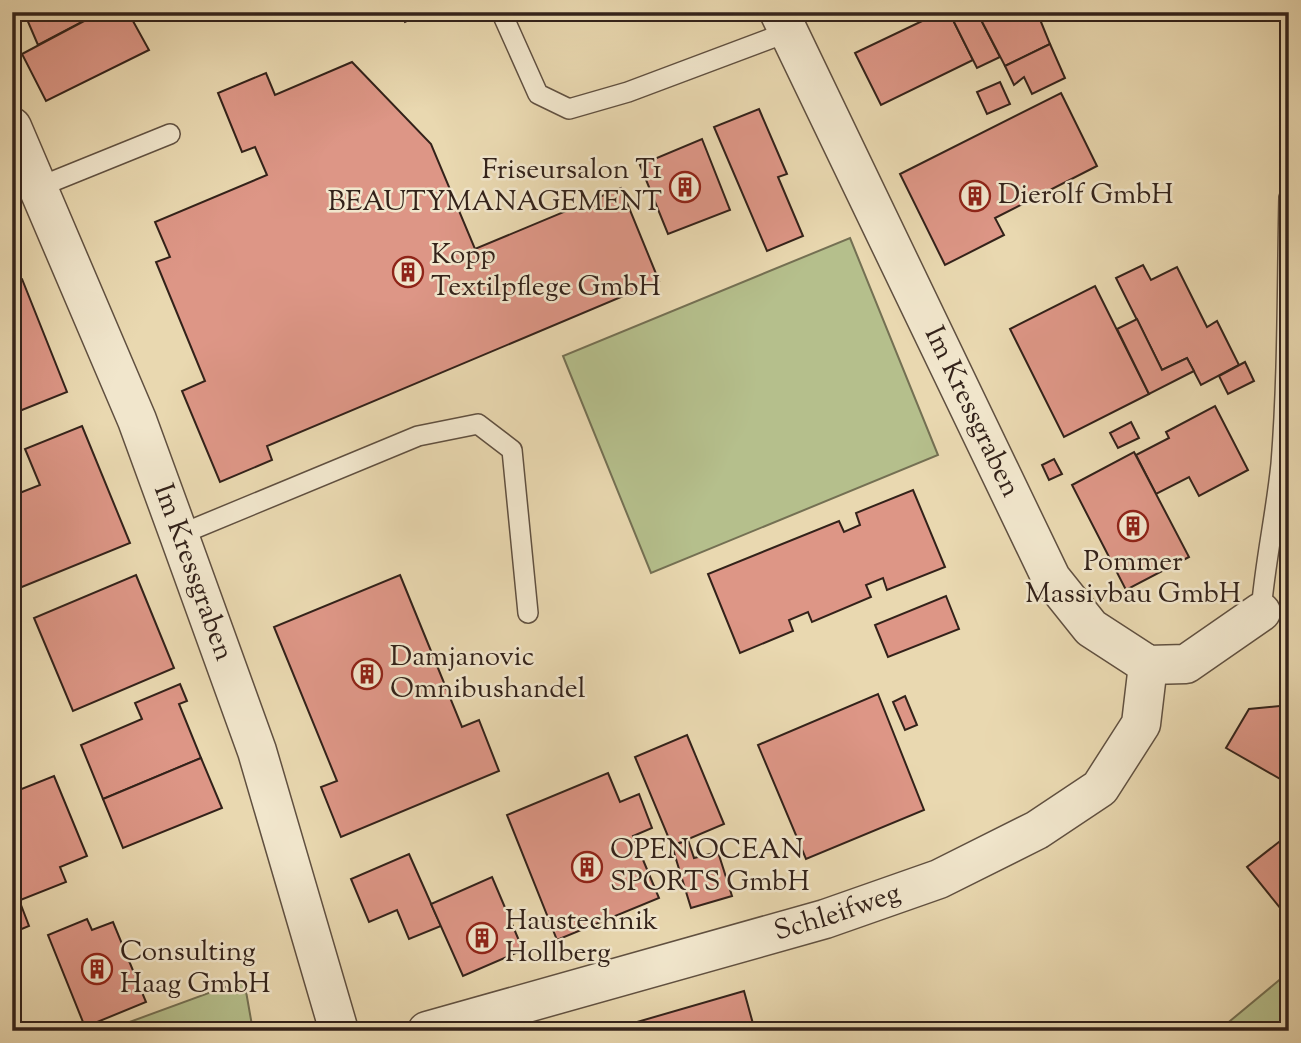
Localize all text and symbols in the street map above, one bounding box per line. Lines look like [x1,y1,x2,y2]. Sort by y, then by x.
place label: Friseursalon T1 BEAUTYMANAGEMENT [328,151,662,223]
building icon: Friseursalon T1 BEAUTYMANAGEMENT [668,170,702,204]
place label: Dierolf GmbH [998,176,1173,216]
building icon: Dierolf GmbH [958,179,992,213]
place label: Kopp Textilpflege GmbH [431,236,661,308]
building icon: Kopp Textilpflege GmbH [391,255,425,289]
street label: Im Kressgraben [913,320,1030,504]
street label: Im Kressgraben [142,479,243,667]
building icon: Pommer Massivbau GmbH [1116,509,1150,543]
place label: Pommer Massivbau GmbH [1025,543,1241,615]
place label: Damjanovic Omnibushandel [390,638,586,710]
building icon: Damjanovic Omnibushandel [350,657,384,691]
place label: OPEN OCEAN SPORTS GmbH [610,831,810,903]
building icon: OPEN OCEAN SPORTS GmbH [570,850,604,884]
street label: Schleifweg [770,874,906,952]
place label: Haustechnik Hollberg [505,902,658,974]
building icon: Haustechnik Hollberg [465,921,499,955]
place label: Consulting Haag GmbH [120,933,270,1005]
building icon: Consulting Haag GmbH [80,952,114,986]

